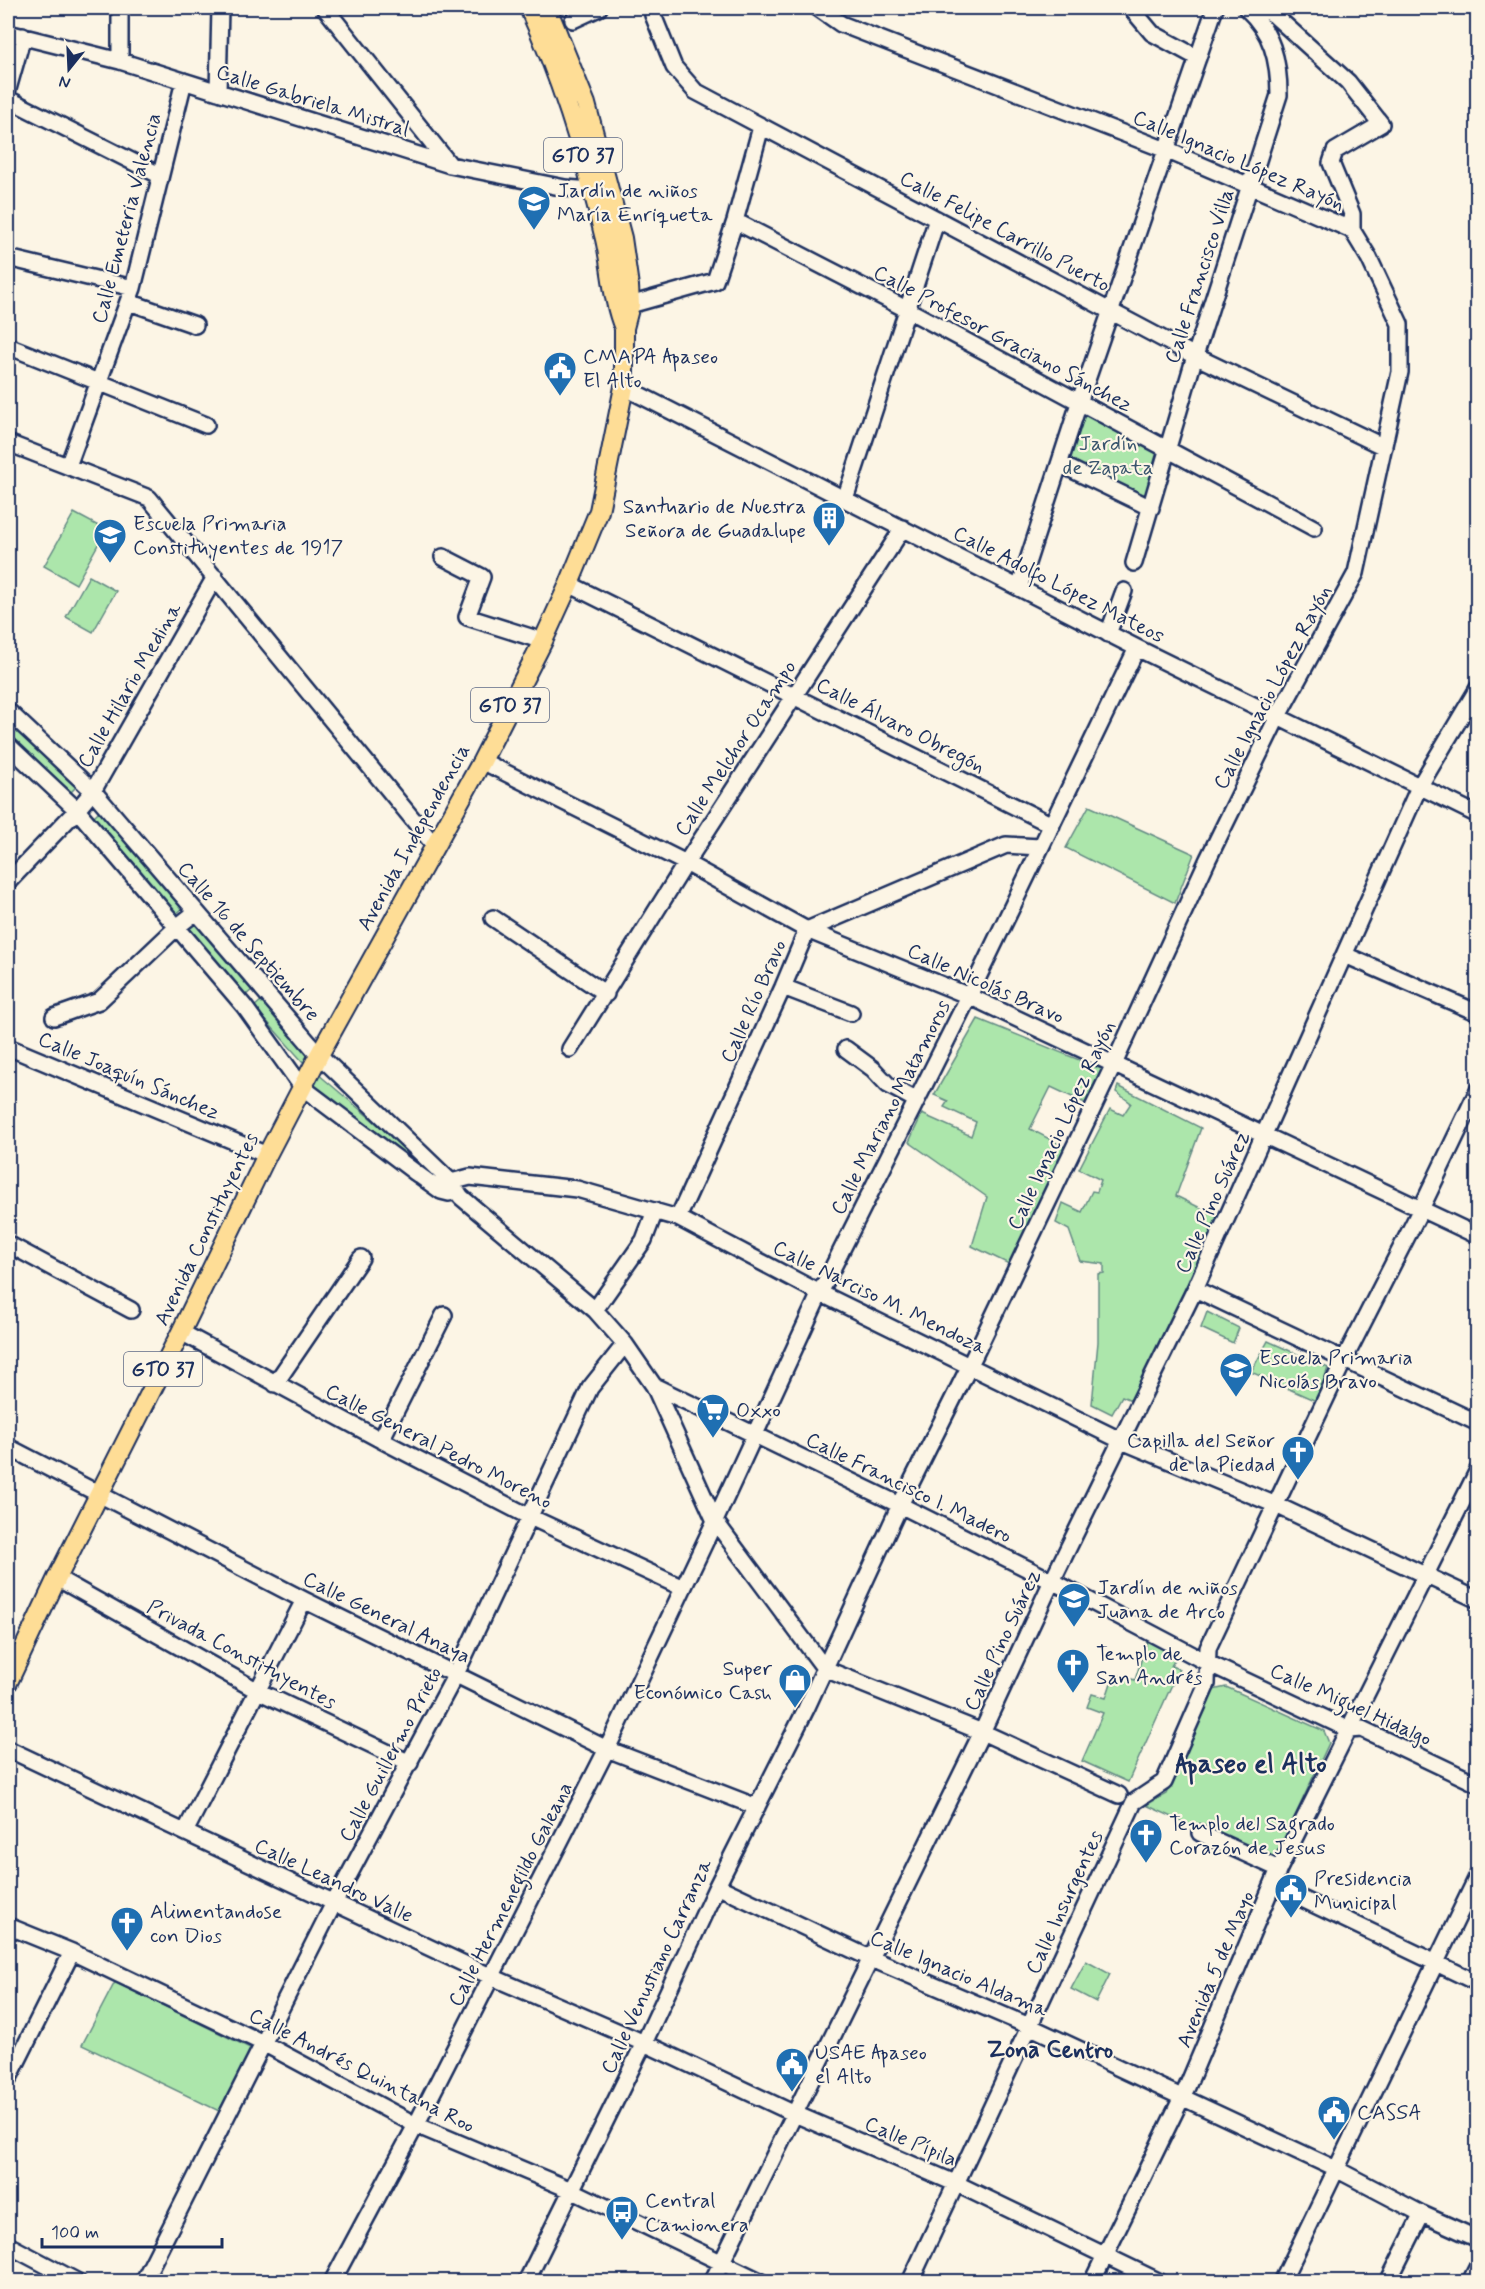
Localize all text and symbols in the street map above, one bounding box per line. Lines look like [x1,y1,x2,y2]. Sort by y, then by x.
north arrow [39,39,99,99]
street label: Calle Gabriela Mistral [213,58,413,144]
text: N [57,70,73,93]
street label: Calle Ignacio López Rayón [1128,104,1349,218]
street label: Calle Emeteria Valencia [85,110,169,327]
road number: GTO 37 [544,138,622,172]
street label: Calle Felipe Carrillo Puerto [894,164,1115,299]
place label: Jardín de niños María Enriqueta [557,177,713,229]
school or university icon: Jardín de niños María Enriqueta [516,184,552,231]
street label: Calle Francisco Villa [1159,185,1241,367]
street label: Calle Profesor Graciano Sánchez [868,259,1137,419]
place label: CMAPA Apaseo El Alto [583,343,718,395]
public building icon: CMAPA Apaseo El Alto [542,350,578,397]
park label: Jardín de Zapata [1063,430,1153,482]
place label: Santuario de Nuestra Señora de Guadalupe [623,493,806,545]
building icon: Santuario de Nuestra Señora de Guadalupe [811,500,847,547]
place label: Escuela Primaria Constituyentes de 1917 [133,510,344,562]
school or university icon: Escuela Primaria Constituyentes de 1917 [92,517,128,564]
street label: Calle Adolfo López Mateos [947,519,1169,652]
street label: Calle Ignacio López Rayón [1207,580,1339,795]
street label: Calle Hilario Medina [71,597,189,773]
street label: Calle Melchor Ocampo [668,655,803,842]
street label: Calle Álvaro Obregón [811,671,990,782]
road number: GTO 37 [471,688,549,722]
street label: Avenida Independencia [351,739,477,936]
street label: Calle 16 de Septiembre [171,856,326,1028]
street label: Calle Río Bravo [714,935,794,1067]
street label: Calle Nicolás Bravo [903,937,1068,1031]
street label: Calle Mariano Matamoros [824,995,957,1220]
street label: Calle Ignacio López Rayón [1001,1016,1123,1235]
street label: Calle Joaquín Sánchez [34,1025,224,1127]
street label: Calle Pino Suárez [1169,1127,1257,1278]
street label: Avenida Constituyentes [148,1128,266,1331]
street label: Calle Narciso M. Mendoza [768,1234,991,1362]
place label: Escuela Primaria Nicolás Bravo [1259,1344,1413,1396]
school or university icon: Escuela Primaria Nicolás Bravo [1218,1351,1254,1398]
road number: GTO 37 [124,1352,202,1386]
street label: Calle General Pedro Moreno [320,1377,557,1516]
supermarket icon: Oxxo [695,1392,731,1439]
place label: Oxxo [736,1397,781,1425]
street label: Calle Francisco I. Madero [801,1426,1016,1550]
place label: Capilla del Señor de la Piedad [1127,1427,1275,1479]
church icon: Capilla del Señor de la Piedad [1280,1434,1316,1481]
street label: Calle General Anaya [298,1565,475,1671]
street label: Calle Pino Suárez [958,1565,1048,1716]
place label: Jardín de niños Juana de Arco [1097,1574,1238,1626]
school or university icon: Jardín de niños Juana de Arco [1056,1581,1092,1628]
street label: Privada Constituyentes [142,1593,341,1717]
place label: Templo de San Andrés [1096,1640,1203,1692]
church icon: Templo de San Andrés [1055,1647,1091,1694]
place label: Super Económico Cash [633,1655,772,1707]
street label: Calle Miguel Hidalgo [1264,1657,1436,1755]
street label: Calle Guillermo Prieto [333,1662,449,1847]
shop icon: Super Económico Cash [777,1662,813,1709]
district label: Apaseo el Alto [1175,1747,1327,1785]
street label: Calle Hermenegildo Galeana [442,1777,582,2013]
place label: Templo del Sagrado Corazón de Jesus [1169,1810,1335,1862]
church icon: Templo del Sagrado Corazón de Jesus [1128,1817,1164,1864]
street label: Calle Insurgentes [1019,1826,1111,1979]
street label: Calle Leandro Valle [249,1832,418,1930]
street label: Calle Venustiano Carranza [595,1854,719,2079]
place label: Presidencia Municipal [1314,1865,1412,1917]
public building icon: Presidencia Municipal [1273,1872,1309,1919]
street label: Avenida 5 de Mayo [1170,1887,1262,2052]
place label: Alimentandose con Dios [150,1898,282,1950]
church icon: Alimentandose con Dios [109,1905,145,1952]
street label: Calle Ignacio Aldama [865,1924,1052,2024]
street label: Calle Andrés Quintana Roo [244,2002,479,2140]
district label: Zona Centro [987,2035,1113,2066]
place label: USAE Apaseo el Alto [815,2039,927,2091]
public building icon: USAE Apaseo el Alto [774,2046,810,2093]
public building icon: CASSA [1316,2094,1352,2141]
place label: CASSA [1357,2099,1421,2127]
street label: Calle Pípila [860,2110,961,2174]
place label: Central Camionera [645,2187,749,2239]
bus stop icon: Central Camionera [604,2194,640,2241]
scale bar [42,2211,222,2249]
text: 100 m [51,2221,99,2245]

